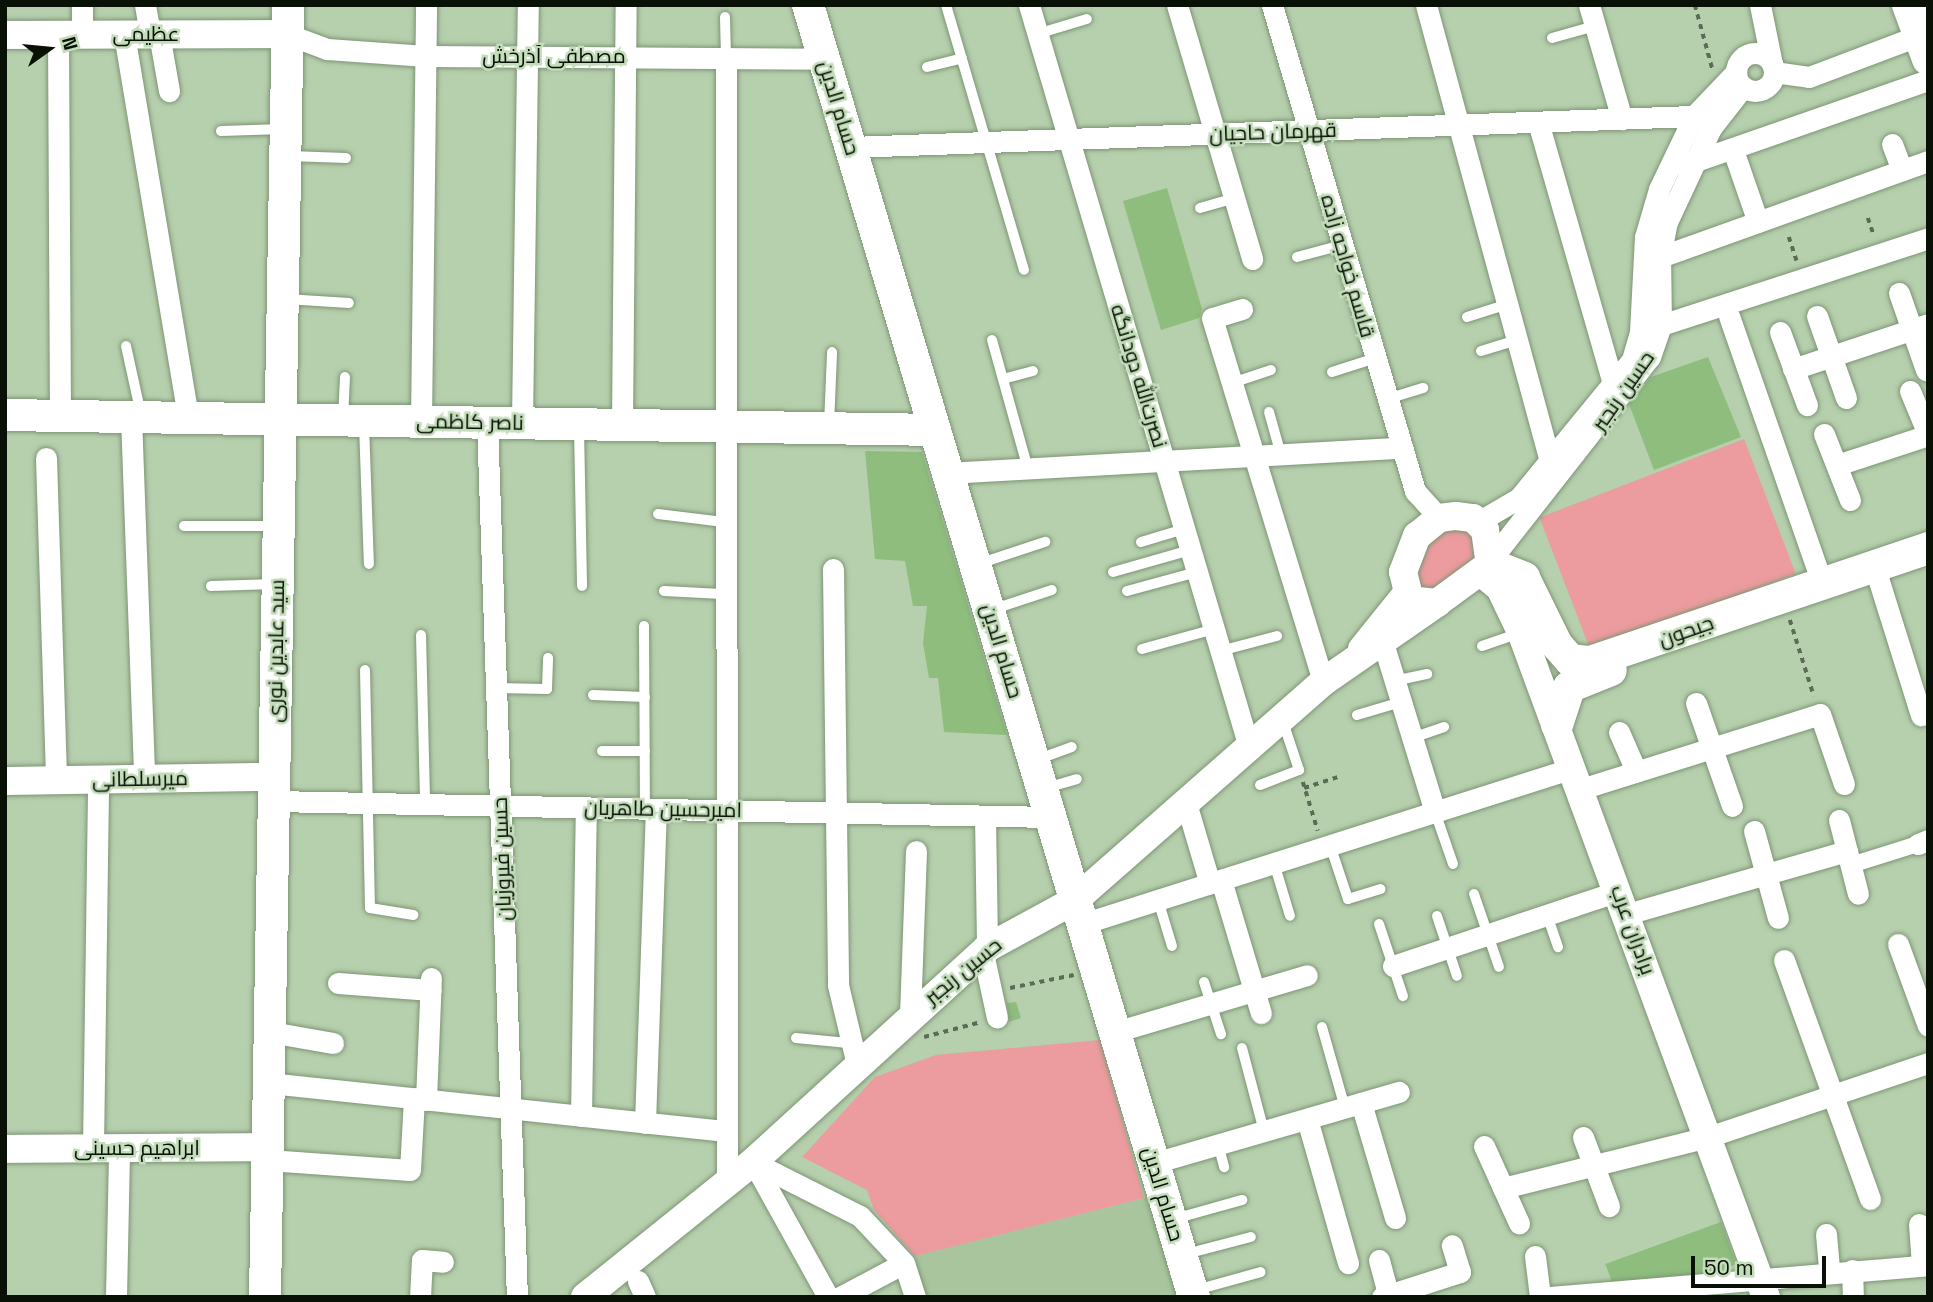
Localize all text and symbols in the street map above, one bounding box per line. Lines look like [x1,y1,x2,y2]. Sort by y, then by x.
north arrow [14,14,84,84]
street label: عظیمی [112,21,180,47]
text: N [56,34,83,53]
street label: مصطفی آذرخش [482,43,626,69]
street label: حسام الدین [813,58,865,158]
street label: قهرمان حاجیان [1209,117,1337,147]
street label: قاسم خواجه زاده [1316,192,1380,340]
street label: نصرت‌الله دودانگه [1105,301,1173,451]
street label: حسین رنجبر [1586,346,1660,436]
street label: ناصر کاظمی [416,408,524,436]
street label: سید عابدین نوری [262,579,290,723]
street label: حسام الدین [976,601,1028,701]
street label: جیحون [1655,610,1717,652]
street label: میرسلطانی [92,766,188,792]
street label: امیرحسین طاهریان [584,795,742,823]
street label: حسین فیروزیان [487,797,517,921]
street label: برادران عرب [1605,882,1661,978]
street label: حسین رنجبر [919,932,1007,1010]
street label: ابراهیم حسینی [74,1135,200,1161]
street label: حسام الدین [1137,1144,1189,1244]
scale bar [1695,1242,1830,1286]
text: 50 m [1704,1254,1754,1281]

